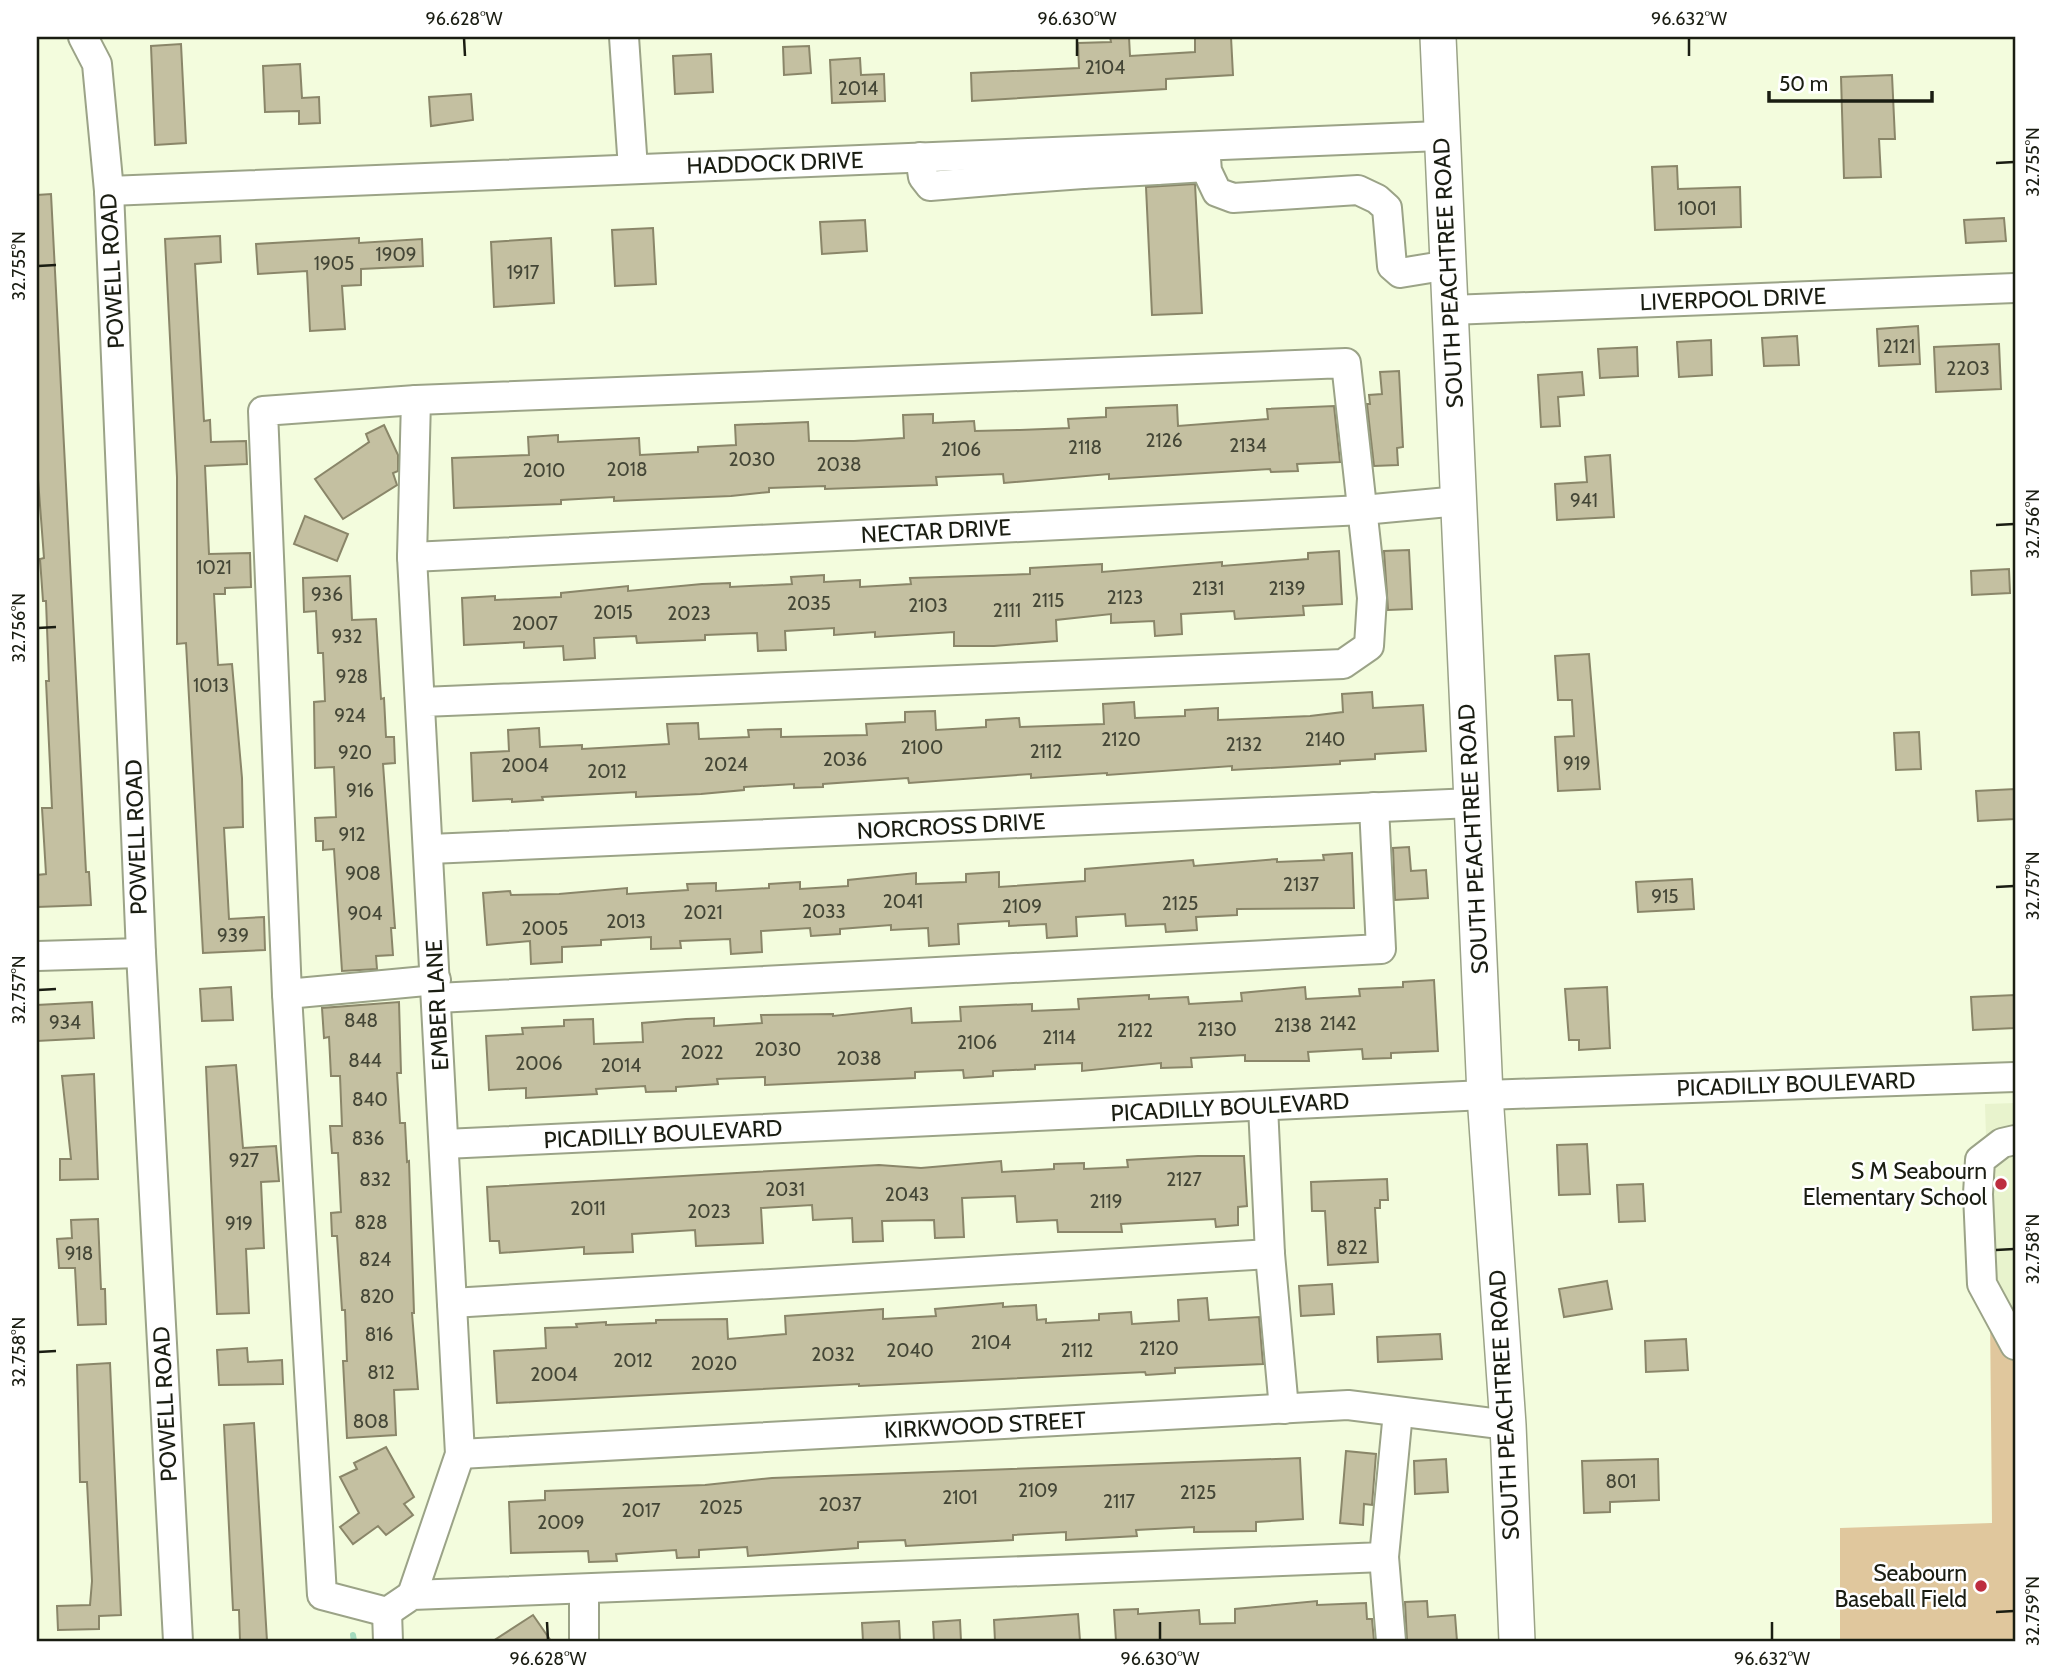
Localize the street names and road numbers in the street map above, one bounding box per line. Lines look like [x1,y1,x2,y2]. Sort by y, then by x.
street label: SOUTH PEACHTREE ROAD [1427,137,1469,409]
street label: HADDOCK DRIVE [686,146,864,180]
street label: POWELL ROAD [94,193,130,349]
street label: LIVERPOOL DRIVE [1639,282,1827,316]
street label: NECTAR DRIVE [860,513,1012,549]
street label: SOUTH PEACHTREE ROAD [1452,703,1494,975]
street label: POWELL ROAD [119,759,153,915]
street label: NORCROSS DRIVE [856,807,1046,845]
street label: EMBER LANE [420,939,454,1071]
street label: PICADILLY BOULEVARD [1676,1066,1916,1102]
street label: PICADILLY BOULEVARD [1110,1087,1350,1127]
street label: PICADILLY BOULEVARD [543,1114,783,1154]
street label: SOUTH PEACHTREE ROAD [1483,1269,1525,1541]
street label: POWELL ROAD [147,1326,183,1482]
street label: KIRKWOOD STREET [883,1406,1087,1444]

